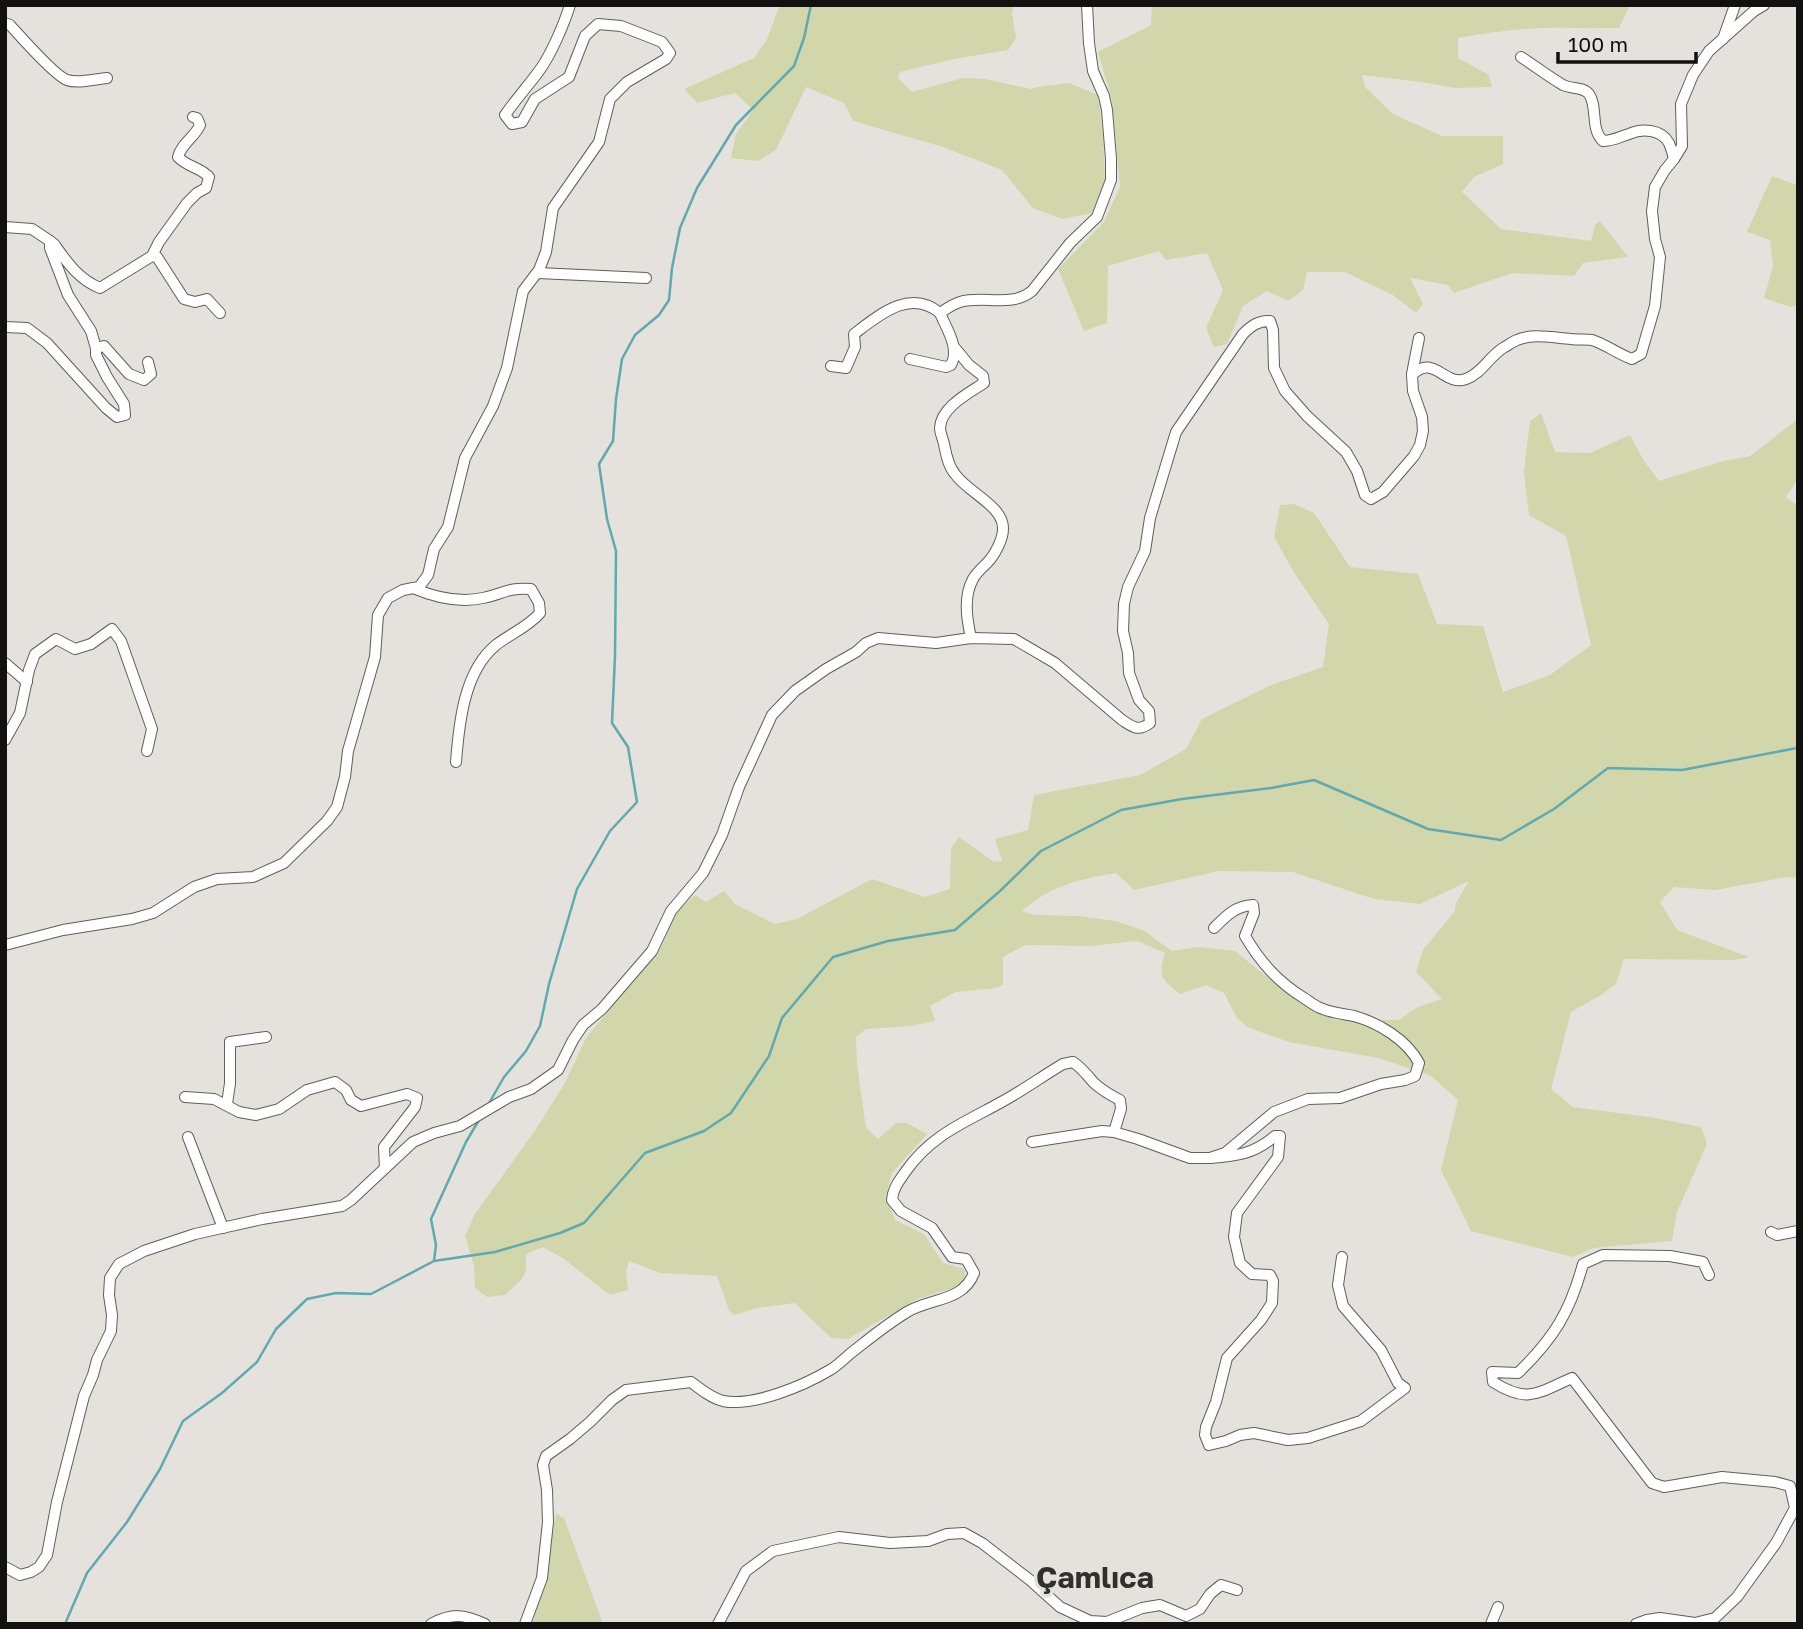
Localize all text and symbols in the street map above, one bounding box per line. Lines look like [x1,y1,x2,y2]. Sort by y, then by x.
scale bar [1558,21,1696,65]
text: 100 m [1568,31,1628,57]
district label: Çamlıca [1036,1559,1154,1595]

